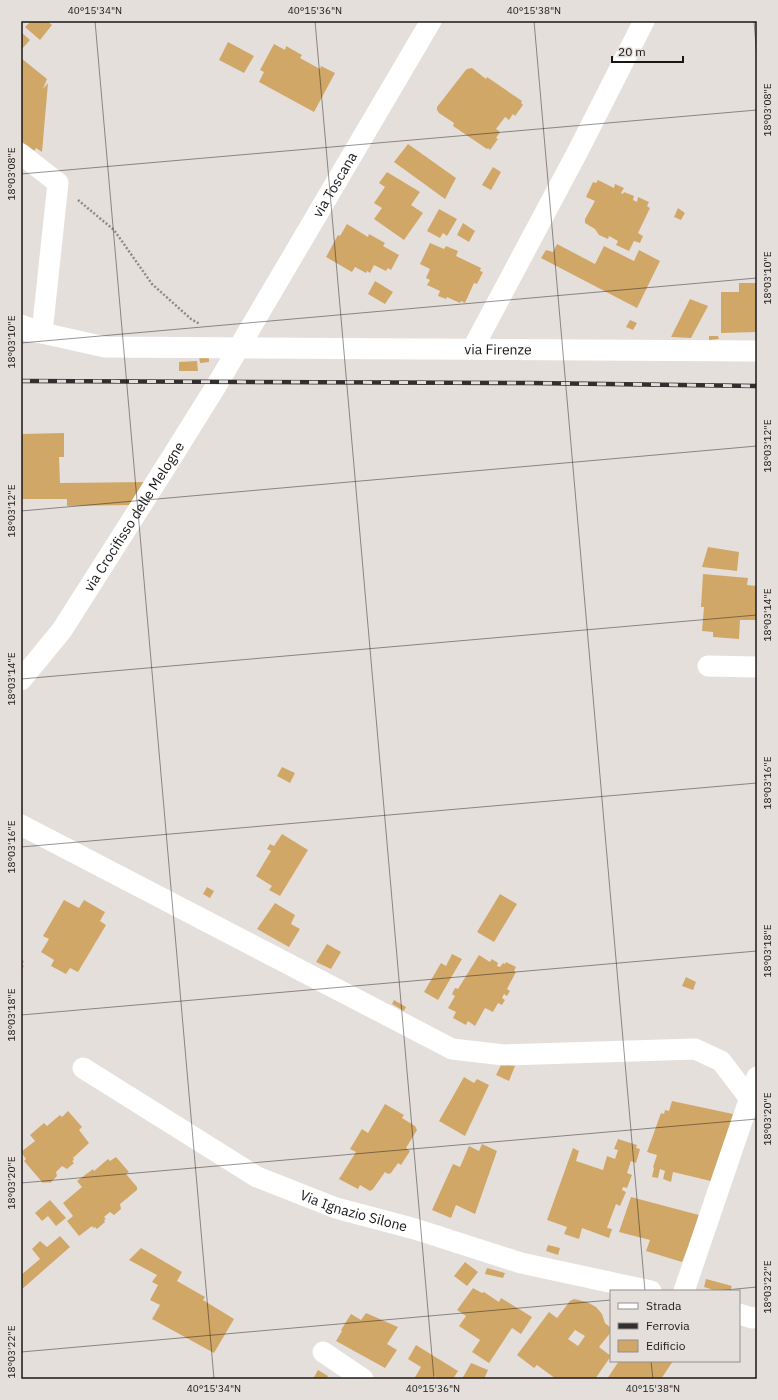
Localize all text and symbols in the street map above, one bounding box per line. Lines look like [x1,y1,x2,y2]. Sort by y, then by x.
text: 40°15'34"N [68,4,122,17]
text: 40°15'36"N [288,4,342,17]
text: 40°15'38"N [507,4,561,17]
scale bar [612,38,683,64]
text: 20 m [618,44,646,59]
text: 18°03'08"E [761,83,774,137]
text: 18°03'08"E [5,147,18,201]
street label: via Toscana [308,148,361,221]
text: 18°03'10"E [761,251,774,305]
text: 18°03'10"E [5,315,18,369]
street label: via Firenze [464,340,532,359]
text: 18°03'12"E [761,419,774,473]
street label: via Crocifisso delle Melogne [80,438,188,595]
text: 18°03'12"E [5,484,18,538]
text: 18°03'14"E [761,588,774,642]
text: 18°03'14"E [5,652,18,706]
text: 18°03'16"E [761,756,774,810]
text: 18°03'16"E [5,820,18,874]
text: 18°03'18"E [761,924,774,978]
text: 18°03'18"E [5,988,18,1042]
text: 18°03'20"E [761,1092,774,1146]
text: 18°03'20"E [5,1156,18,1210]
street label: Via Ignazio Silone [297,1186,410,1236]
text: 18°03'22"E [761,1260,774,1314]
legend [610,1290,740,1362]
text: Strada [646,1298,682,1313]
text: Ferrovia [646,1318,690,1333]
text: 18°03'22"E [5,1325,18,1379]
text: Edificio [646,1338,686,1353]
text: 40°15'34"N [187,1382,241,1395]
text: 40°15'36"N [406,1382,460,1395]
text: 40°15'38"N [626,1382,680,1395]

